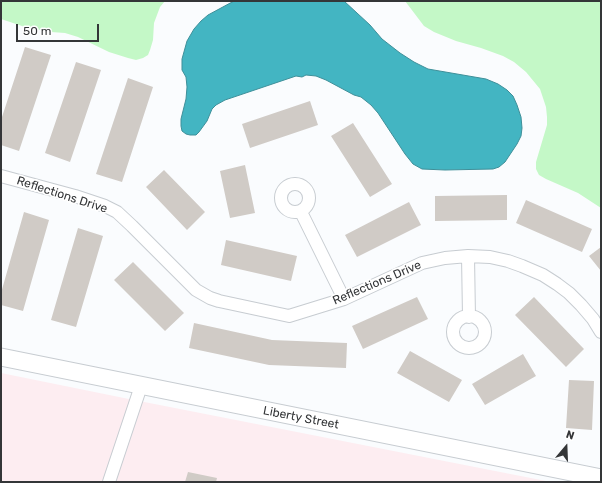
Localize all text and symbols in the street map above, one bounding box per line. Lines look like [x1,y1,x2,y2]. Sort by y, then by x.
scale bar [18,16,101,42]
text: 50 m [23,24,51,38]
street label: Reflections Drive [15,174,109,216]
street label: Reflections Drive [331,258,423,308]
street label: Liberty Street [262,404,340,432]
north arrow [546,427,586,467]
text: N [564,428,576,443]

